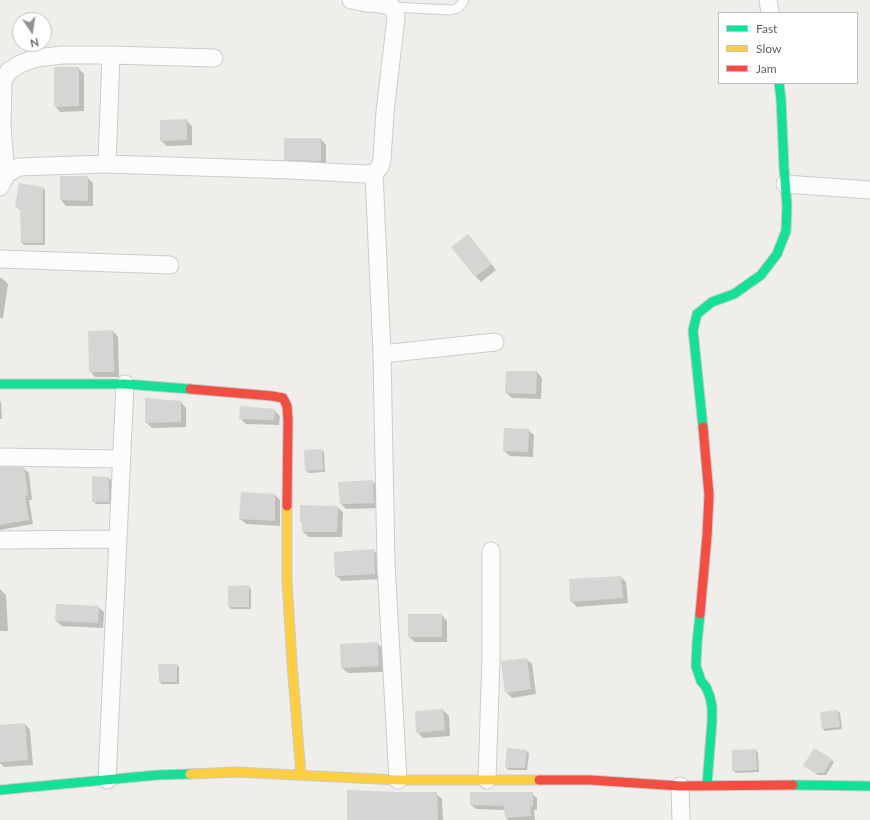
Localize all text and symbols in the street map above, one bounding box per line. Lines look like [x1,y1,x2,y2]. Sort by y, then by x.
north arrow [12,12,52,52]
legend [718,12,858,84]
text: Fast [756,21,777,36]
text: N [29,36,40,50]
text: Slow [756,41,781,56]
text: Jam [756,61,777,76]

